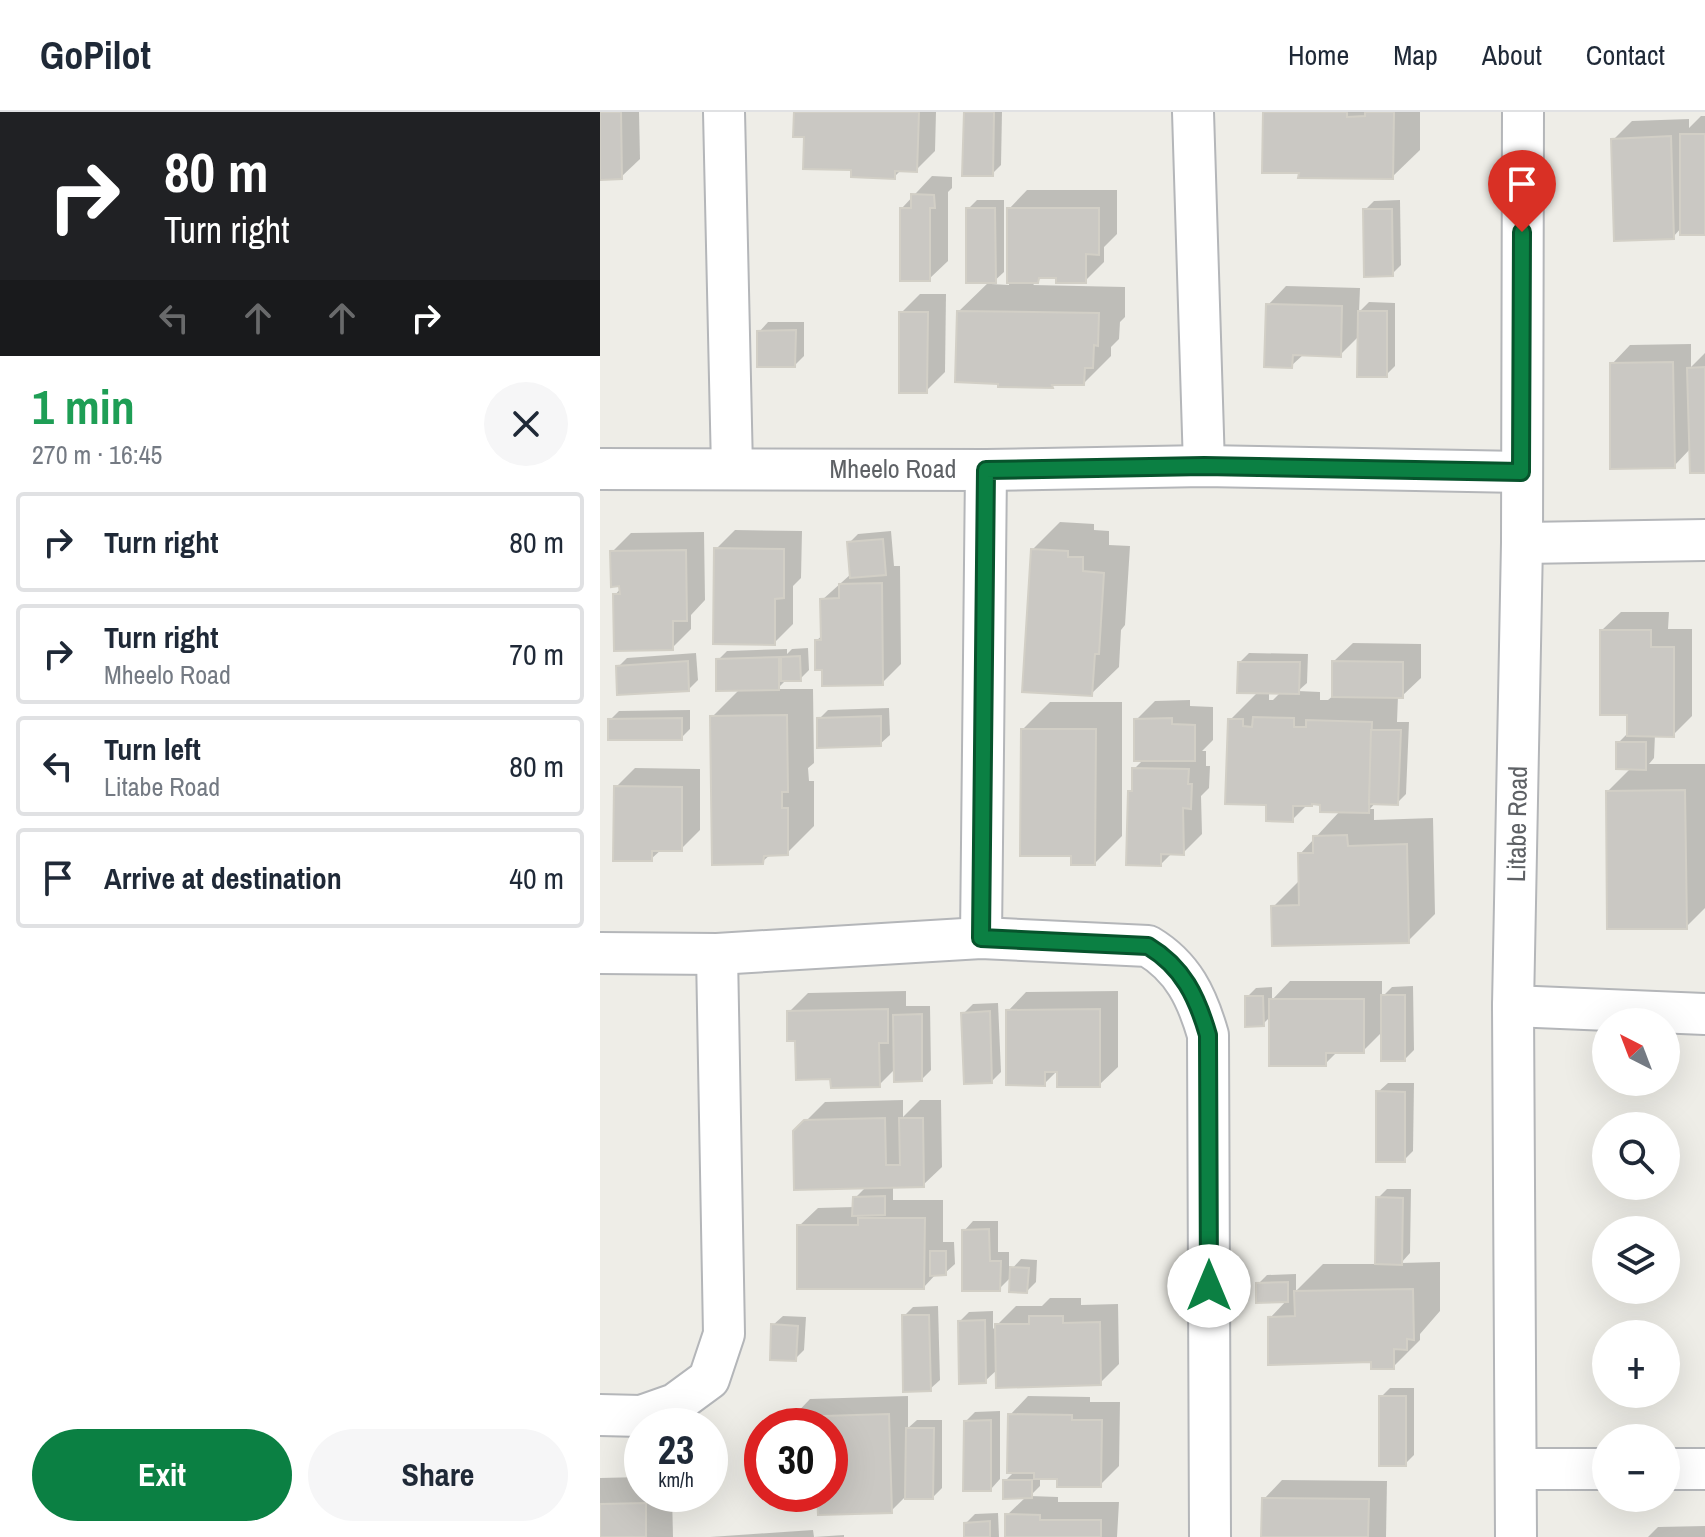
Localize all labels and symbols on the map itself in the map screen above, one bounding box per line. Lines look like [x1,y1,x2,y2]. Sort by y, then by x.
pin [1488,150,1556,232]
street label: Mheelo Road [830,451,956,486]
street label: Litabe Road [1498,766,1535,882]
north arrow [1592,1008,1680,1096]
position arrow [1167,1244,1251,1328]
speed limit sign: 30 [744,1408,848,1512]

